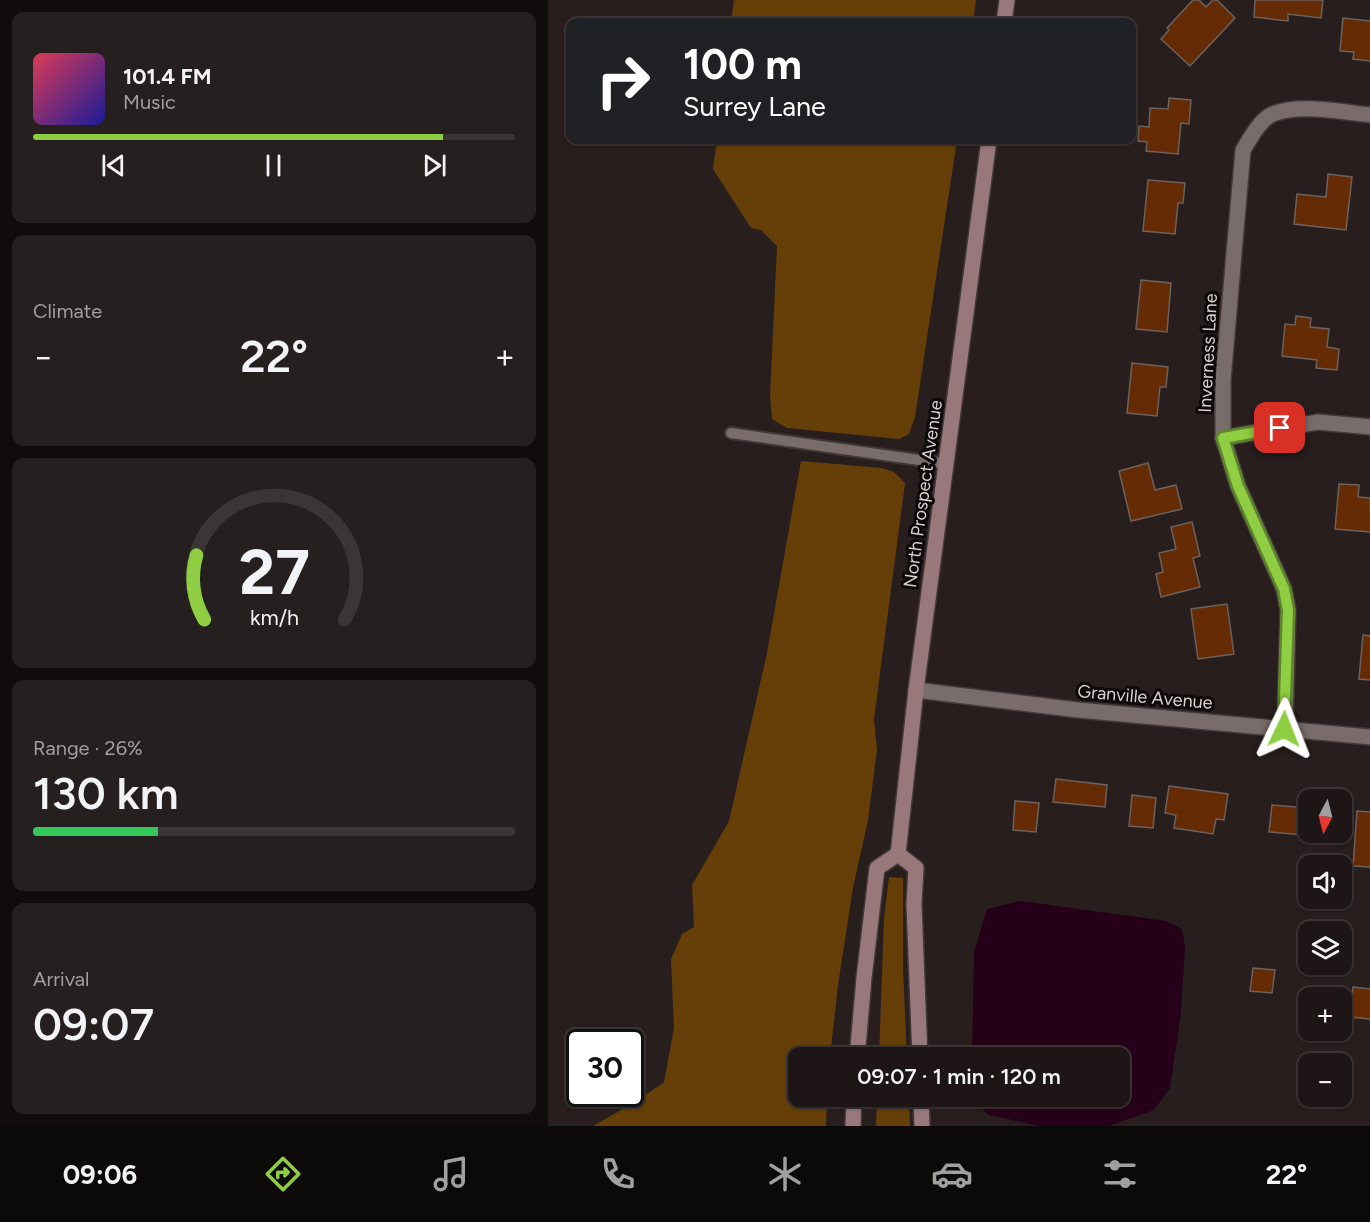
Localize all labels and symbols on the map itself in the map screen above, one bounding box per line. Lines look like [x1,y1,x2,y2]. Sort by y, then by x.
street label: Inverness Lane [1194,293,1222,413]
street label: North Prospect Avenue [899,399,947,589]
pin [1254,402,1305,453]
street label: Granville Avenue [1077,680,1214,714]
position arrow [1252,697,1316,761]
north arrow [1298,789,1352,843]
speed limit sign: 30 [566,1029,644,1107]

